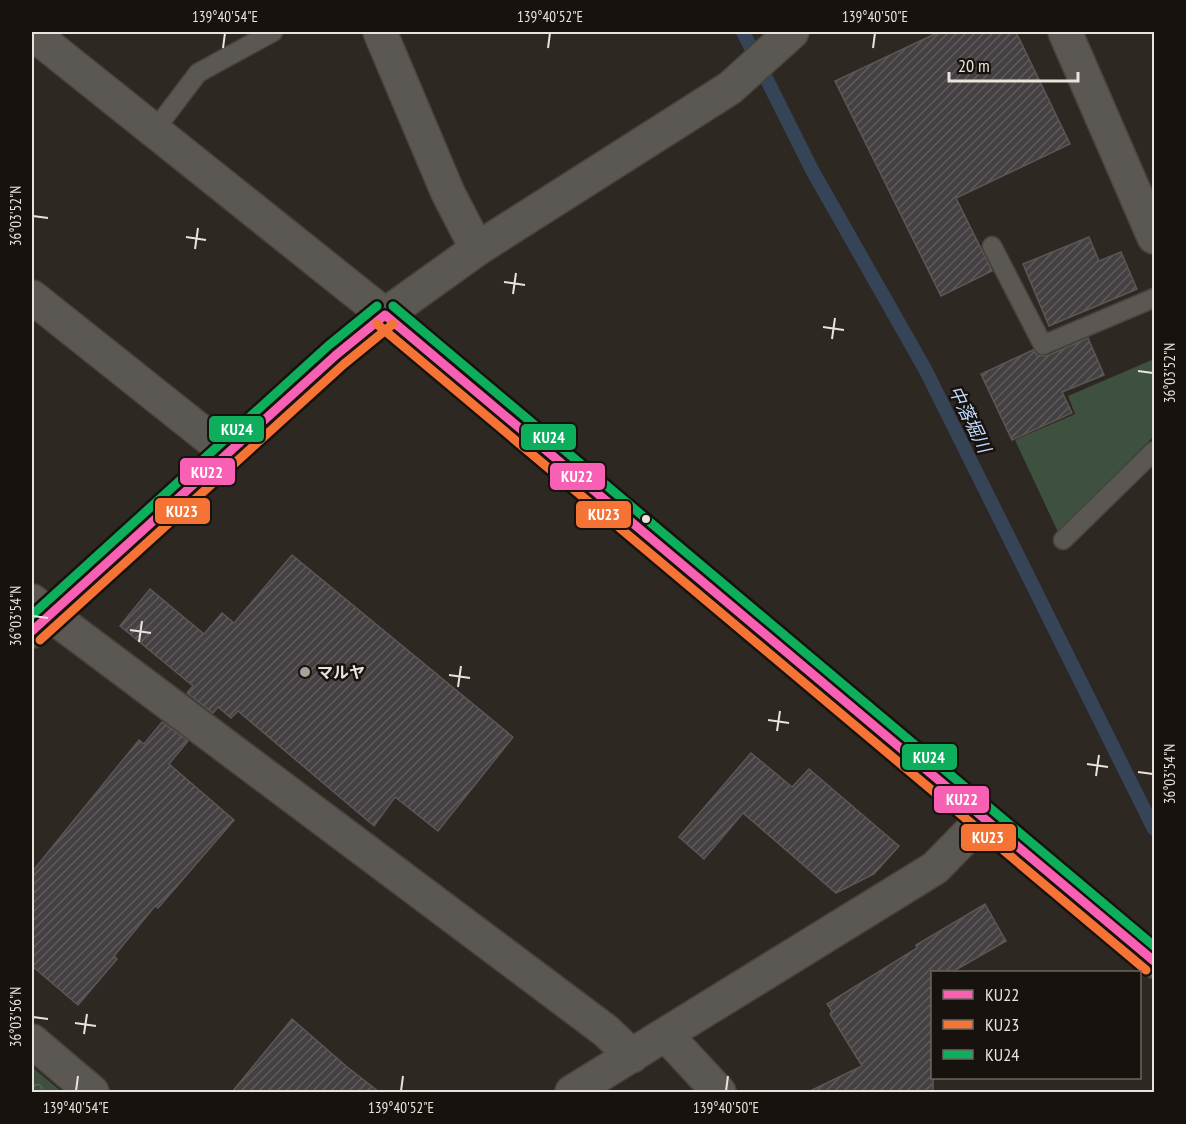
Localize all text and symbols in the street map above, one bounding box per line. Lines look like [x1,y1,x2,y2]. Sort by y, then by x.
text: 139°40'54"E [192,7,258,26]
text: 139°40'52"E [517,7,583,26]
text: 139°40'50"E [842,7,908,26]
scale bar [949,45,1078,83]
text: 20 m [958,54,990,77]
text: 36°03'52"N [6,186,25,246]
text: 36°03'52"N [1160,343,1179,403]
water label: 中落堀川 [944,382,997,458]
line badge: KU24 [208,415,265,443]
text: KU24 [221,419,253,439]
line badge: KU24 [520,423,577,451]
text: KU24 [533,427,565,447]
line badge: KU22 [179,457,236,486]
text: KU22 [191,462,223,482]
line badge: KU22 [549,462,606,491]
text: KU22 [561,466,593,486]
line badge: KU23 [154,497,211,525]
line badge: KU23 [575,500,632,529]
text: KU23 [166,501,198,521]
text: KU23 [588,504,620,524]
unlabelled marker [640,513,652,525]
text: 36°03'54"N [6,586,25,646]
place label: マルヤ [317,662,365,682]
marker: マルヤ [298,665,312,679]
line badge: KU24 [901,743,958,771]
text: 36°03'54"N [1160,744,1179,804]
text: KU24 [913,747,945,767]
line badge: KU22 [933,785,990,814]
text: KU22 [946,789,978,809]
line badge: KU23 [960,823,1017,852]
text: KU23 [972,827,1004,847]
legend [931,971,1141,1079]
text: KU22 [985,983,1019,1006]
text: 36°03'56"N [6,987,25,1047]
text: KU23 [985,1013,1019,1036]
text: KU24 [985,1043,1019,1066]
text: 139°40'54"E [43,1098,109,1117]
text: 139°40'52"E [368,1098,434,1117]
text: 139°40'50"E [693,1098,759,1117]

